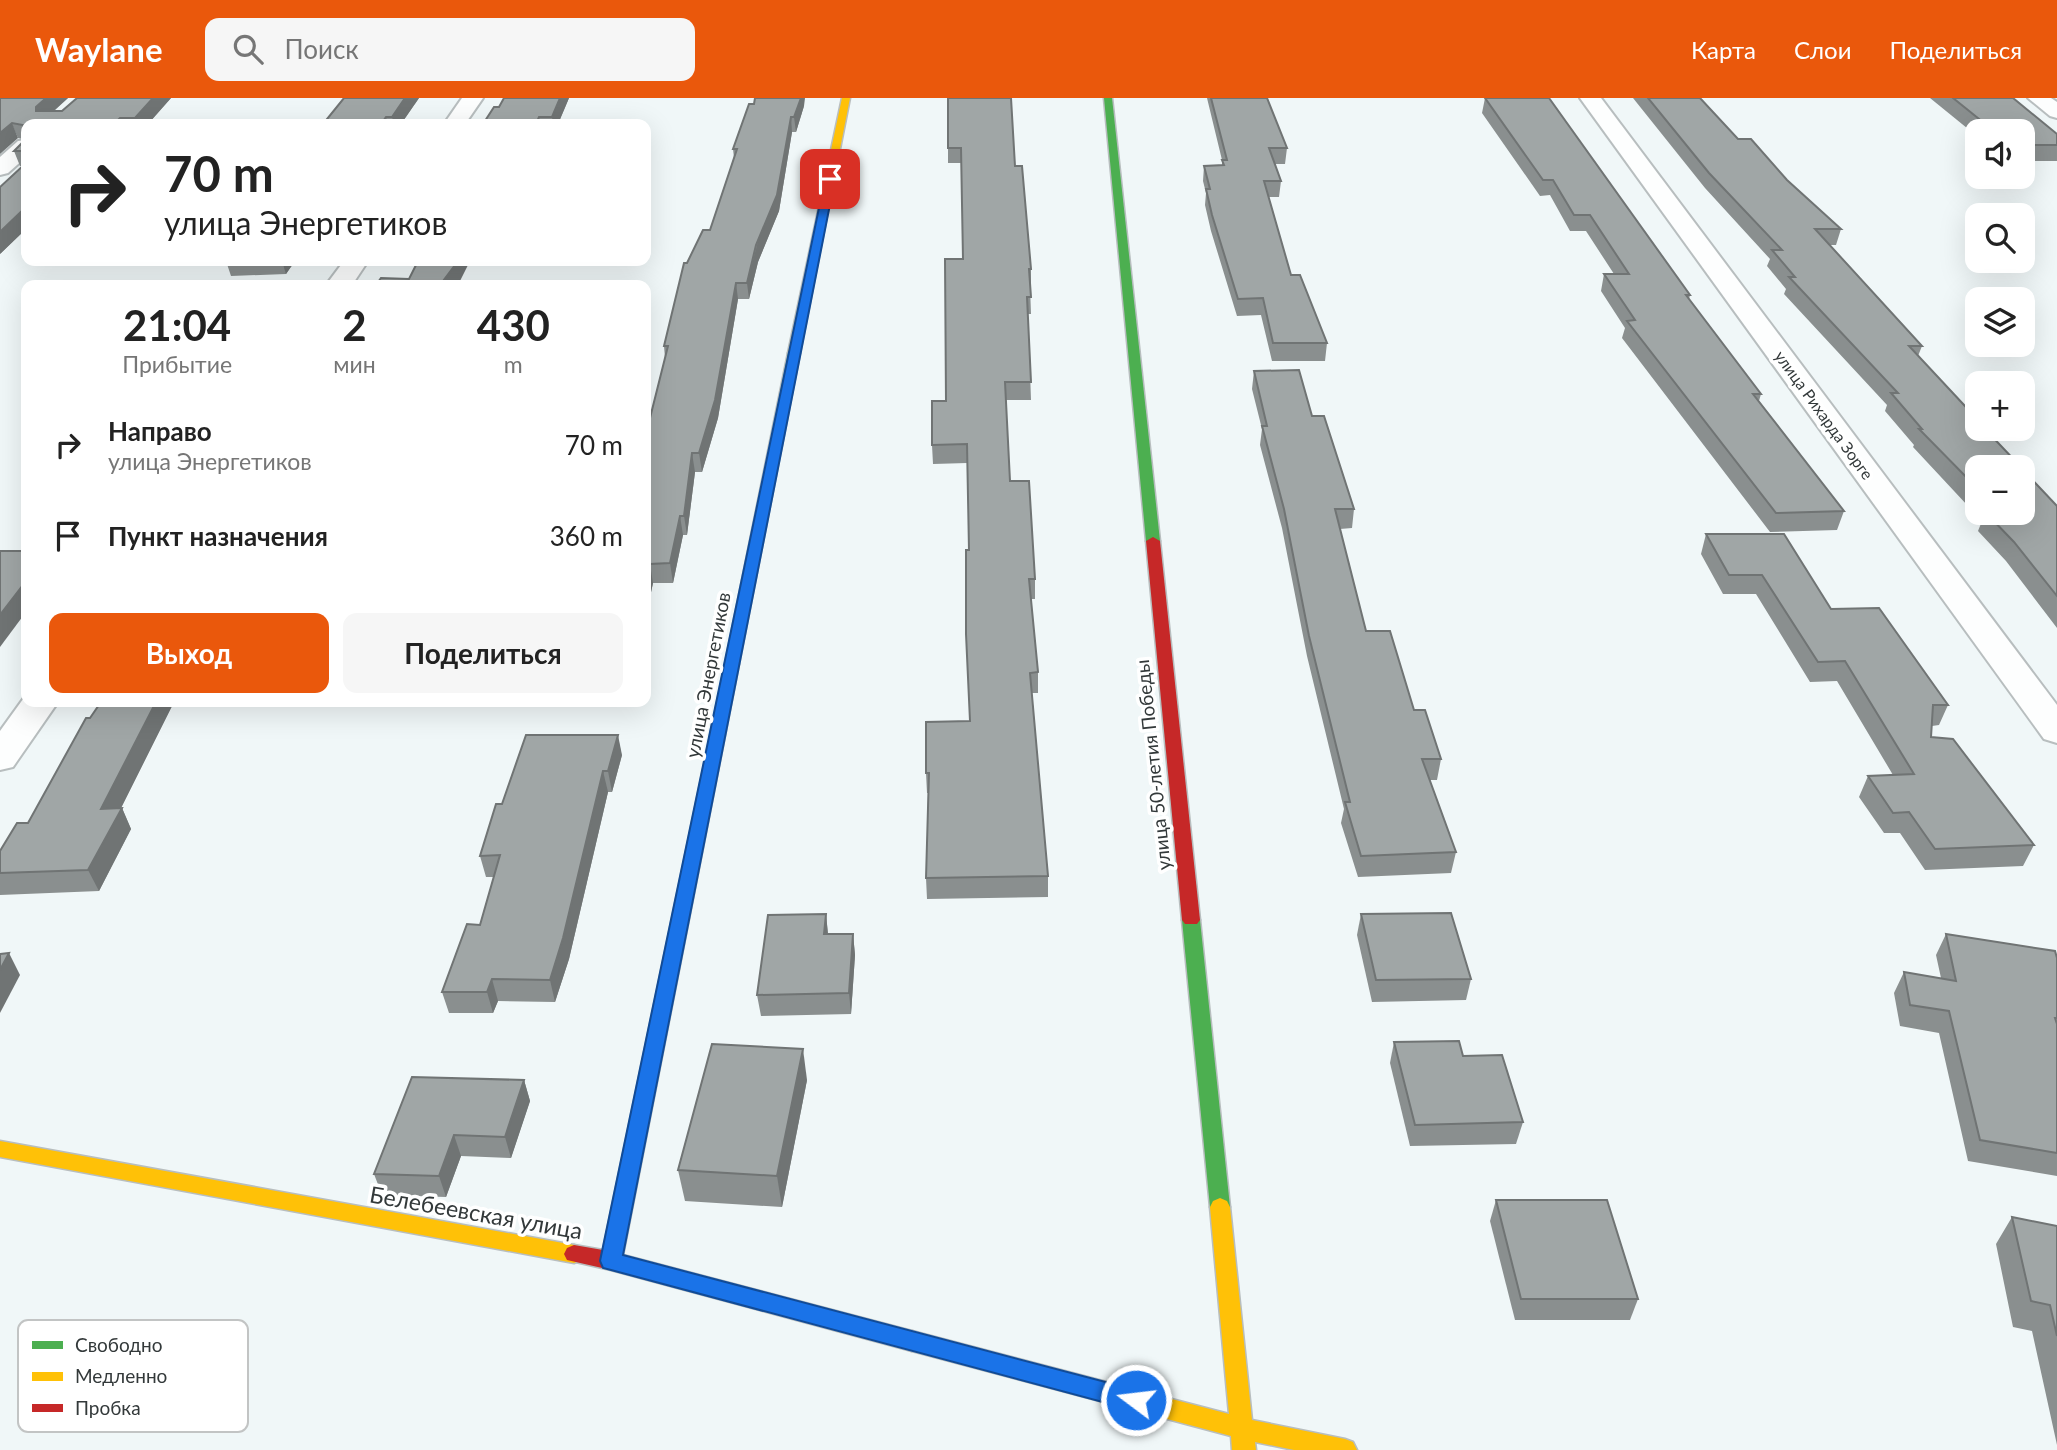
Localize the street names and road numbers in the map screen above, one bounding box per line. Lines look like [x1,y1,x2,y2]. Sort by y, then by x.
street label: улица Рихарда Зорге [1771,347,1878,483]
street label: улица Энергетиков [680,590,735,760]
street label: улица 50-летия Победы [1130,659,1175,872]
street label: Белебеевская улица [368,1180,585,1245]

